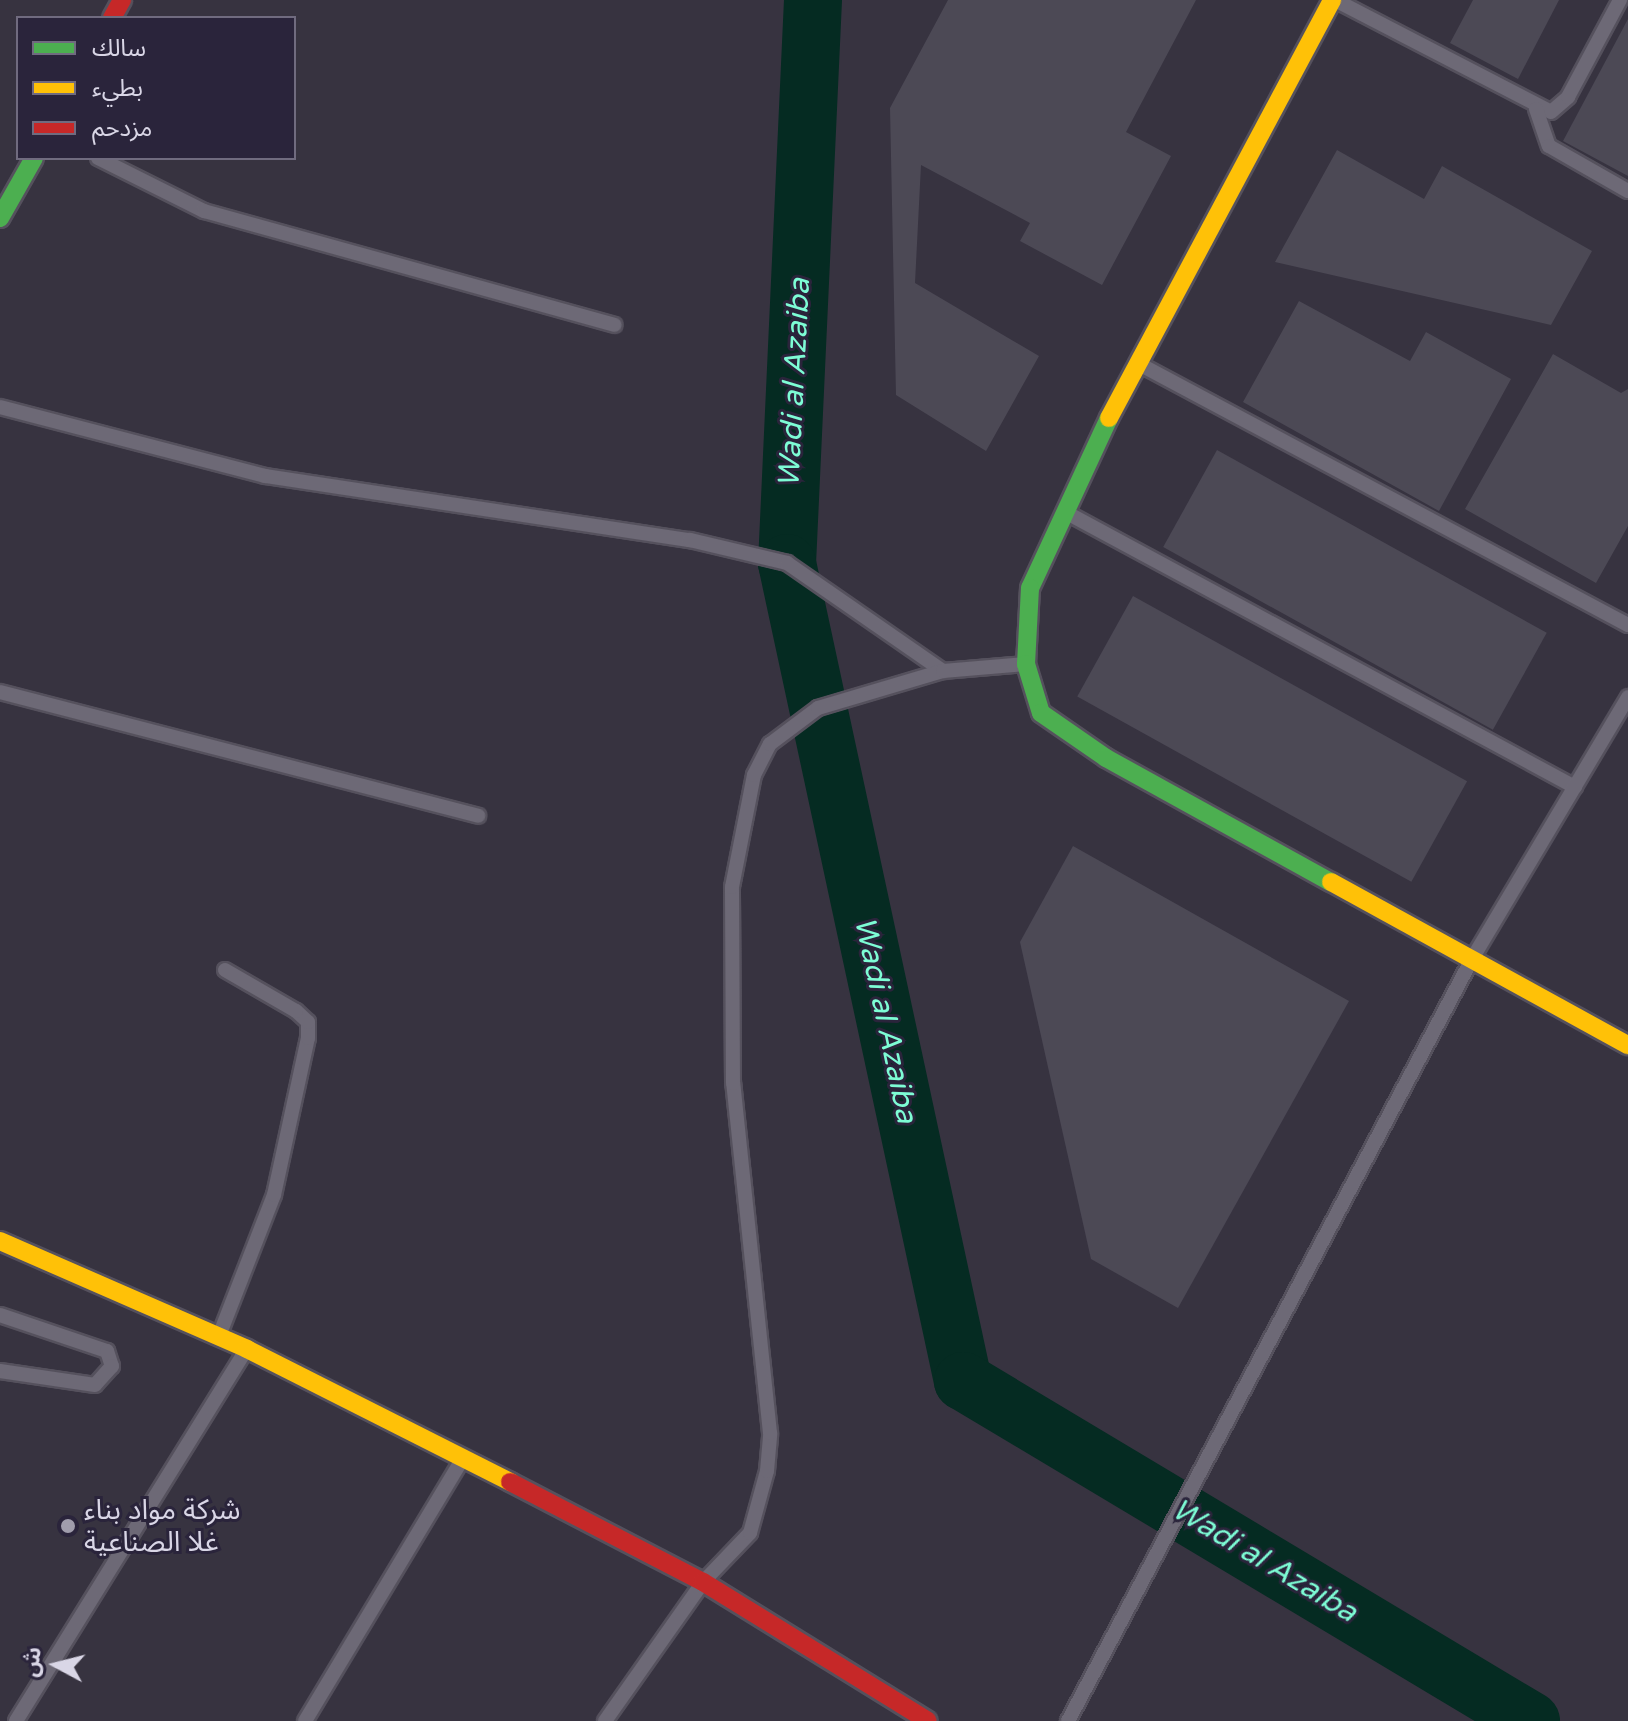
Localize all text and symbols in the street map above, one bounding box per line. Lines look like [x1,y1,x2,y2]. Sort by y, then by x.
legend [16,16,296,160]
text: سالك [92,34,146,63]
text: بطيء [92,74,143,103]
text: مزدحم [92,114,152,143]
water label: Wadi al Azaiba [772,277,818,489]
water label: Wadi al Azaiba [846,914,924,1126]
water label: Wadi al Azaiba [1165,1492,1363,1630]
place label: شركة مواد بناء غلا الصناعية [84,1493,240,1559]
marker: شركة مواد بناء غلا الصناعية [59,1517,77,1535]
north arrow [16,1625,96,1705]
text: ش [17,1646,47,1679]

